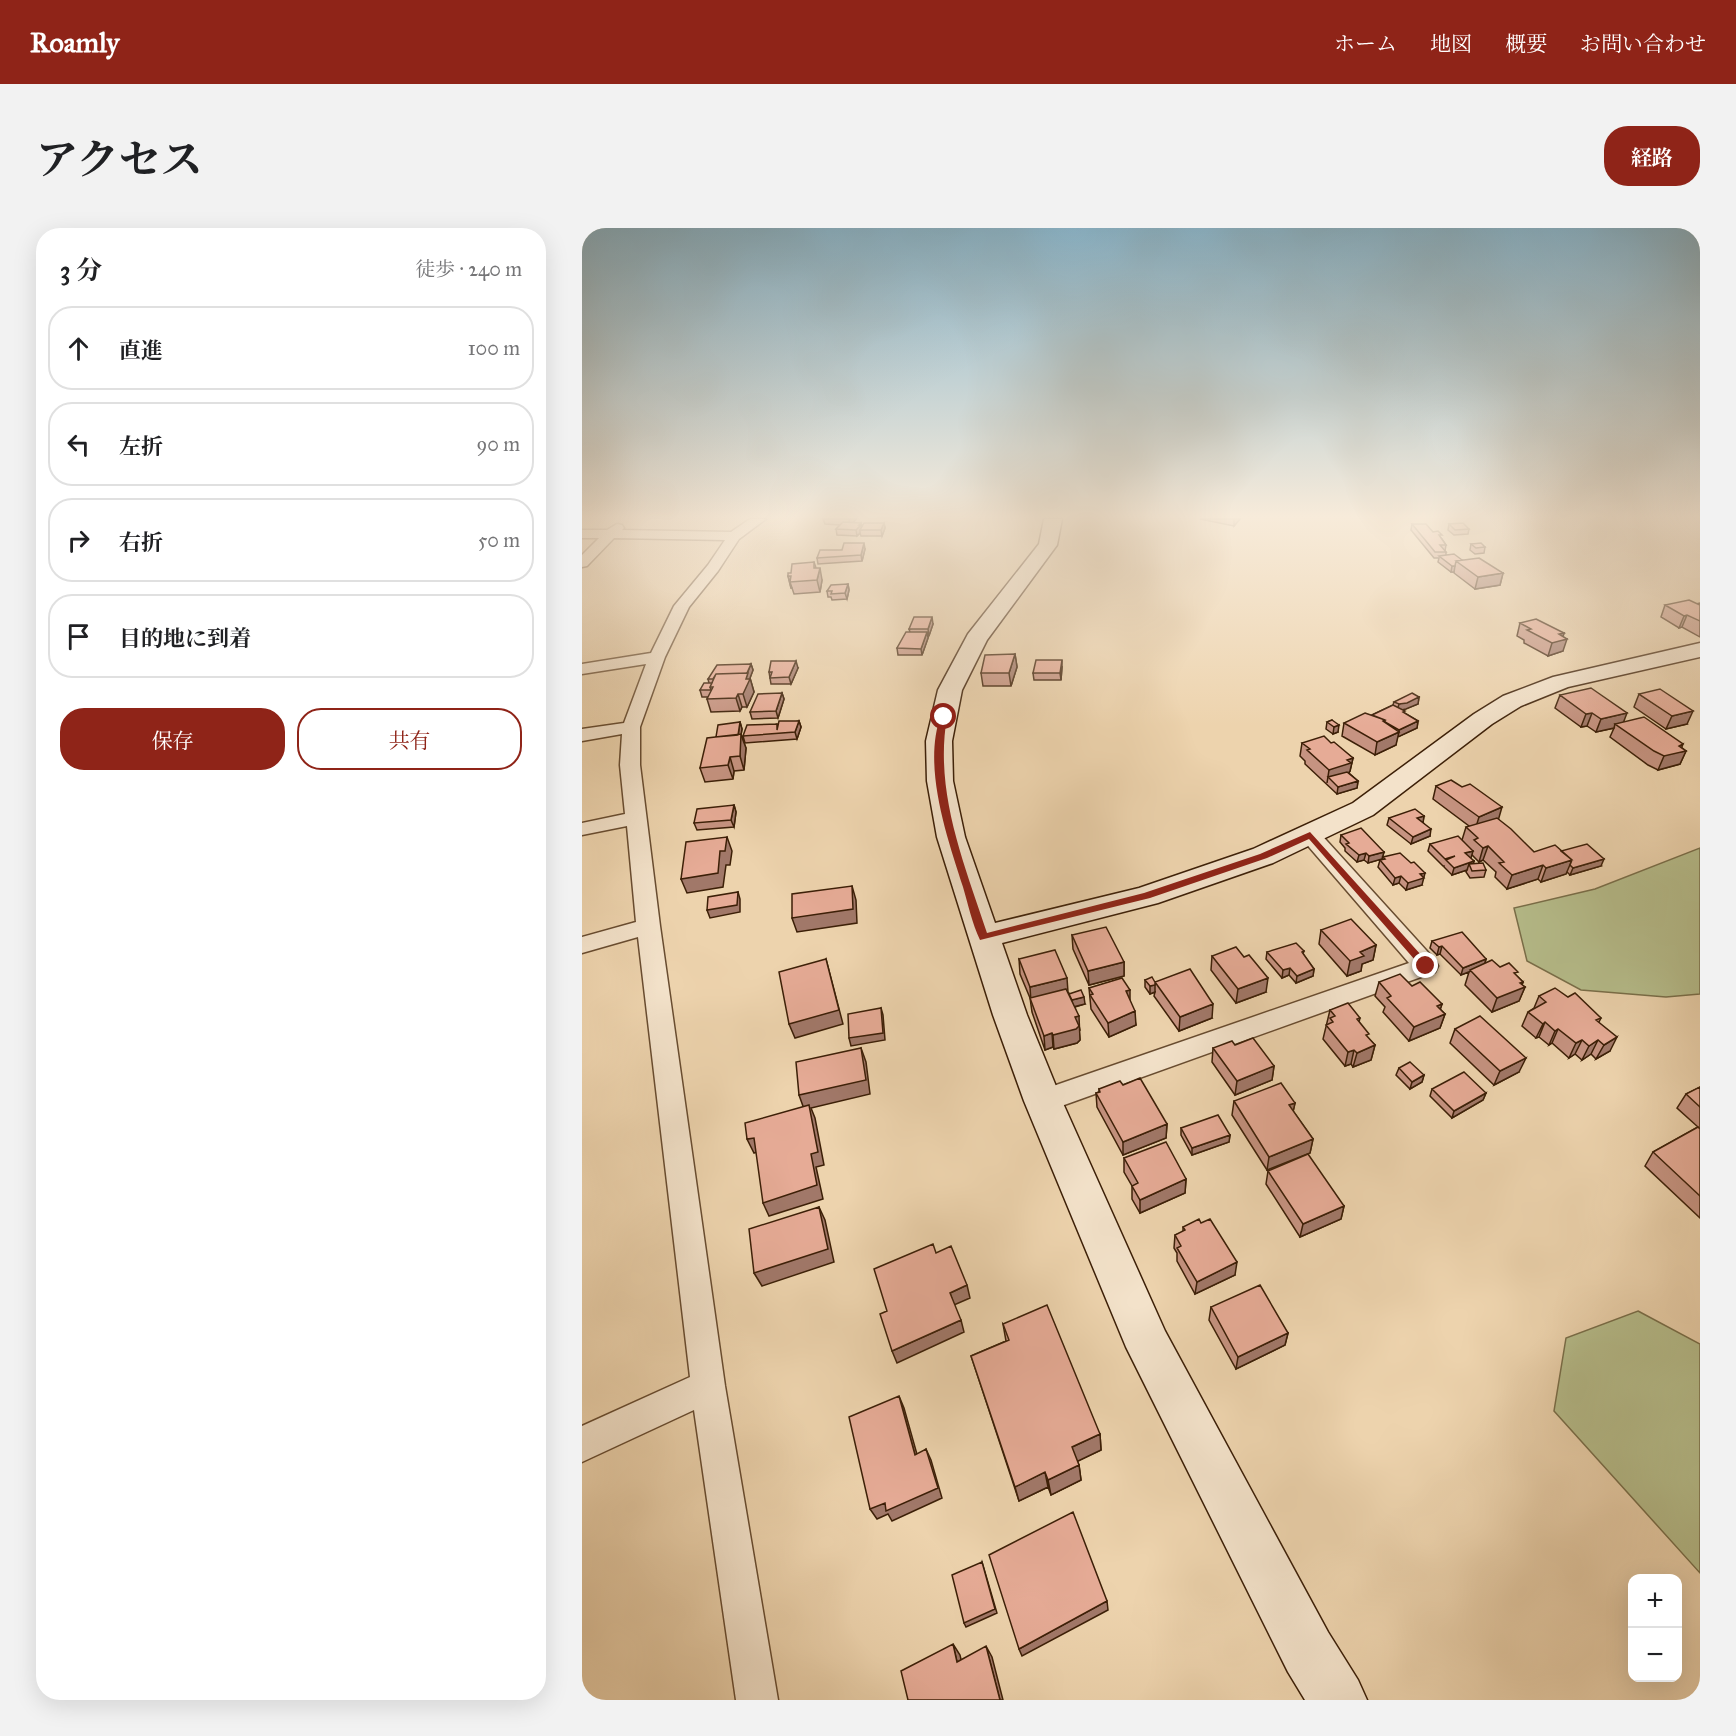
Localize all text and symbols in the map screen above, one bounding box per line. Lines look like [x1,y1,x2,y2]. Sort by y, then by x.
text: Roamly [30,25,119,60]
text: ホーム [1334,31,1397,57]
text: 地図 [1430,31,1472,57]
text: 概要 [1505,31,1547,57]
text: お問い合わせ [1580,31,1706,57]
button: 経路 [1604,126,1700,186]
text: アクセス [36,134,203,186]
text: 3 分 [60,254,102,286]
text: 徒歩 · 240 m [415,257,522,281]
icon: ahead [62,332,95,365]
text: 100 m [468,336,520,360]
text: 直進 [119,337,163,364]
icon: left [62,428,95,461]
text: 90 m [477,432,520,456]
text: 左折 [119,433,163,460]
icon: right [62,524,95,557]
text: 50 m [478,528,520,552]
text: 右折 [119,529,163,556]
icon: arrive [62,620,95,653]
text: 目的地に到着 [119,625,251,652]
route start [930,703,956,729]
button: 保存 [60,708,285,770]
button: 共有 [297,708,522,770]
route end [1412,952,1438,978]
map controls [1628,1574,1682,1682]
button: + [1628,1574,1682,1628]
button: − [1628,1628,1682,1682]

